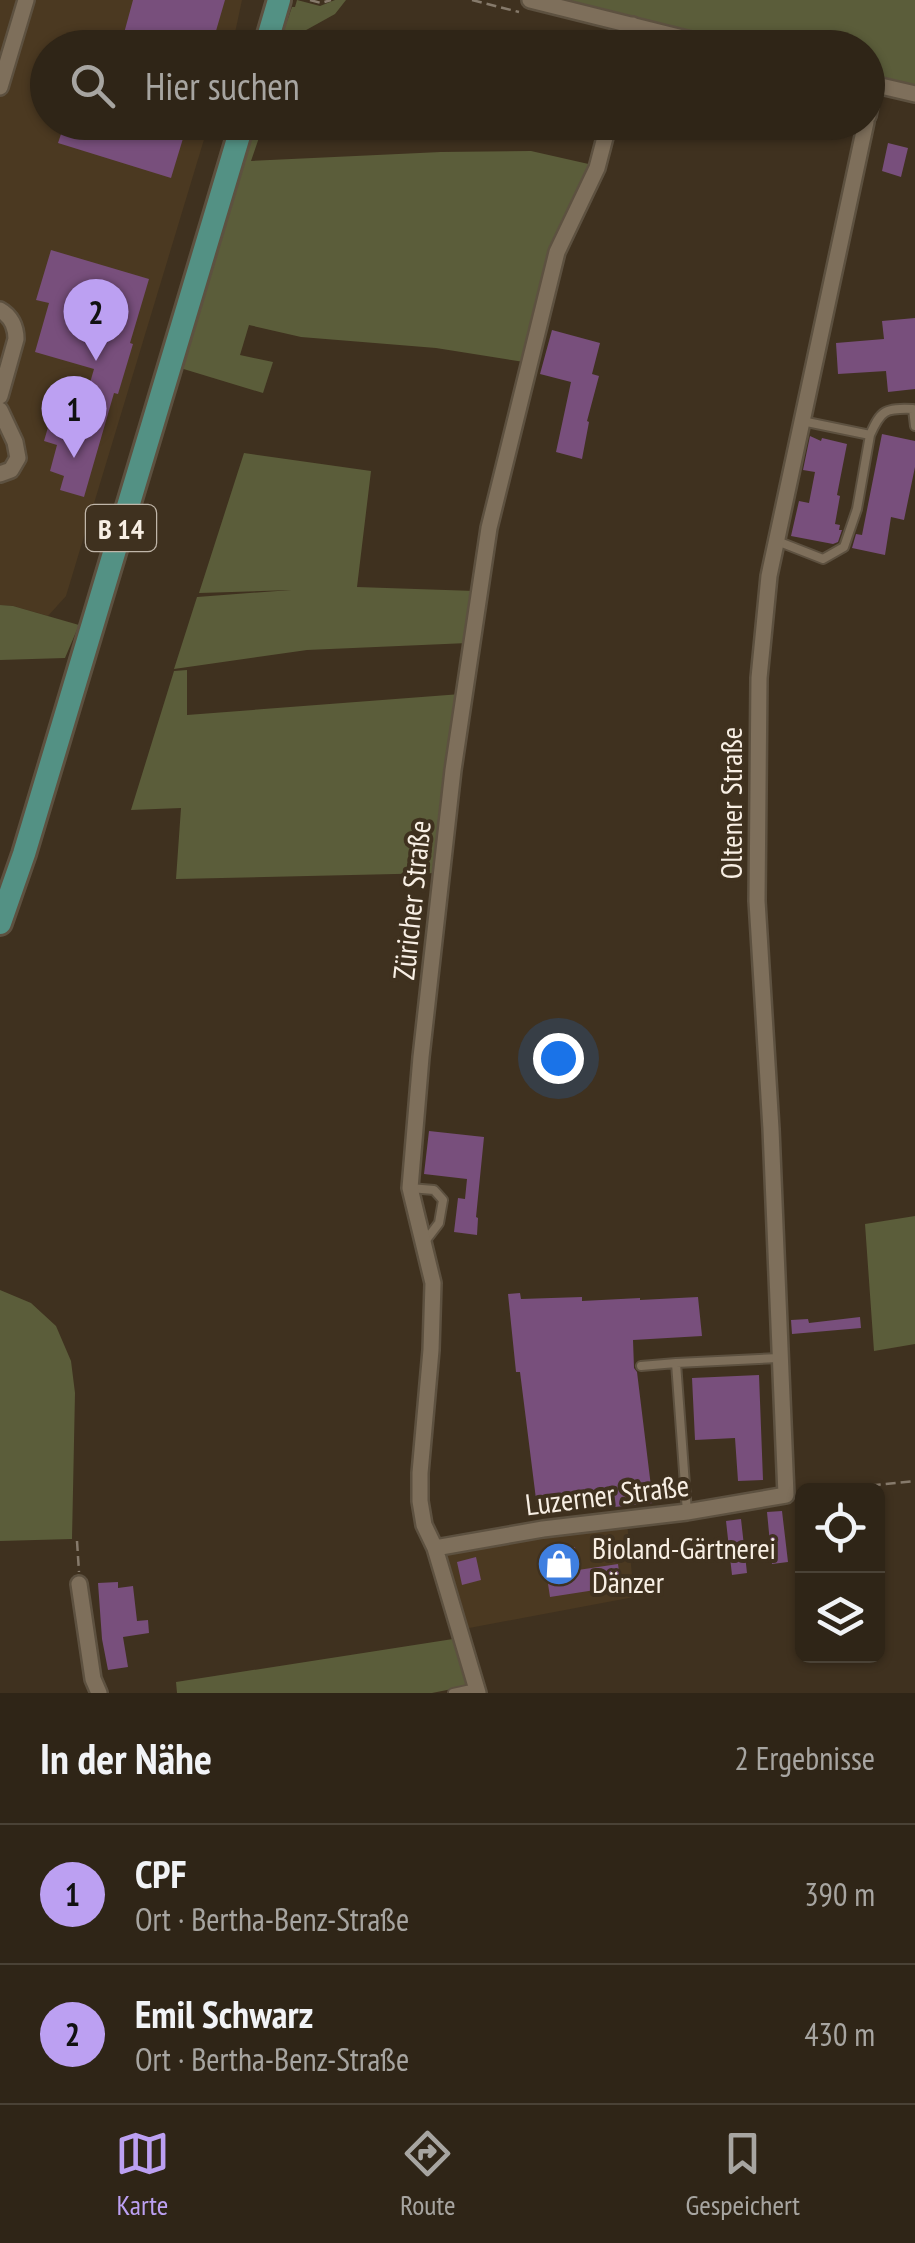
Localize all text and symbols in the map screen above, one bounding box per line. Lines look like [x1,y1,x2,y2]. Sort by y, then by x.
search box [30,30,885,140]
icon: search [65,58,120,113]
text: Hier suchen [145,61,300,110]
pin: 2 [64,278,128,361]
pin: 1 [42,376,106,458]
road number: B 14 [86,505,156,551]
street label: Oltener Straße [711,727,750,879]
street label: Züricher Straße [383,818,439,982]
your location [533,1033,584,1084]
street label: Luzerner Straße [523,1465,691,1523]
map controls [795,1483,885,1663]
button: locate [795,1483,885,1573]
place label: Bioland-Gärtnerei Dänzer [592,1528,776,1601]
shop icon: Bioland-Gärtnerei Dänzer [536,1541,582,1587]
button: layers [795,1573,885,1663]
text: In der Nähe [40,1731,212,1786]
text: 2 Ergebnisse [735,1737,875,1779]
text: CPF [135,1849,186,1898]
text: 1 [65,1873,80,1915]
text: 390 m [804,1873,875,1915]
text: Ort · Bertha-Benz-Straße [135,1898,409,1940]
text: Emil Schwarz [135,1989,313,2038]
text: 2 [65,2013,80,2055]
text: 430 m [804,2013,875,2055]
text: Ort · Bertha-Benz-Straße [135,2038,409,2080]
tab: Karte [115,2126,170,2223]
tab: Route [400,2126,456,2223]
tab: Gespeichert [685,2126,800,2223]

